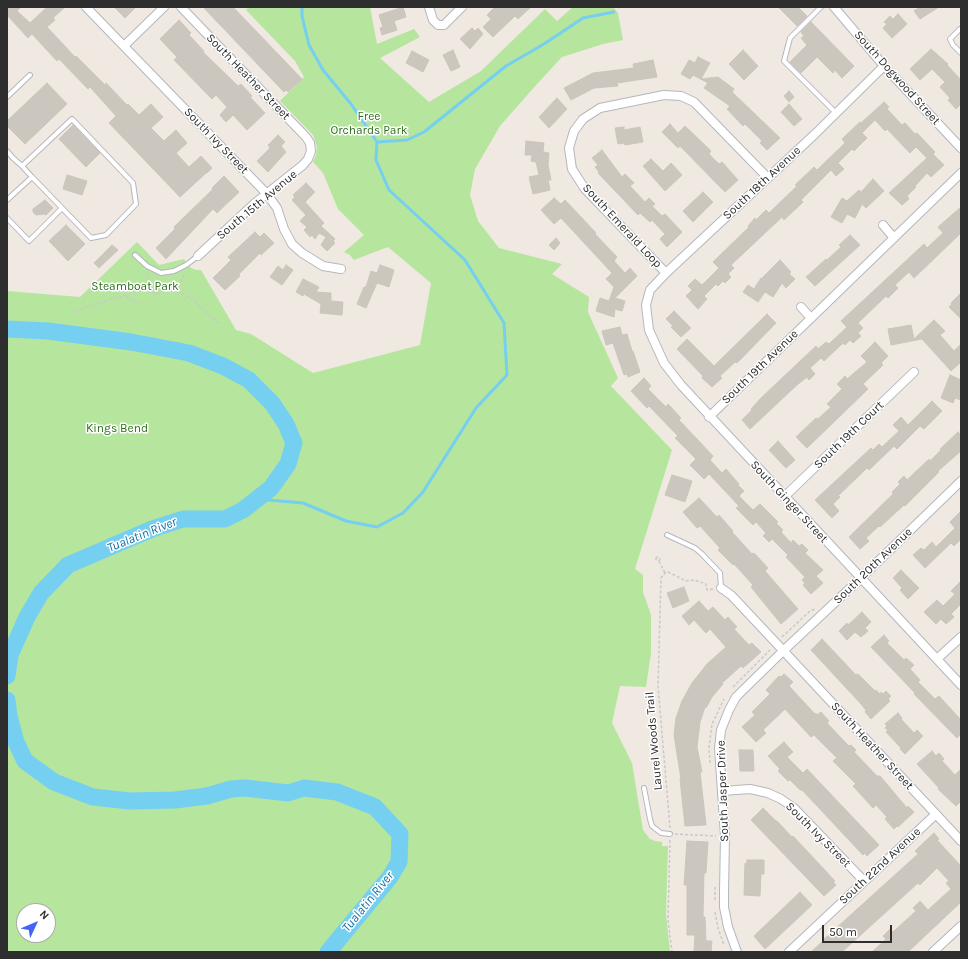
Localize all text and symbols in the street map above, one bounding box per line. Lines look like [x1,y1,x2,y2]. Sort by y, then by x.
street label: South Dogwood Street [851,28,943,128]
street label: South Heather Street [203,31,293,123]
street label: South Ivy Street [181,105,251,177]
park label: Free Orchards Park [330,110,408,138]
street label: South 18th Avenue [720,143,804,223]
street label: South 15th Avenue [214,167,300,243]
street label: South Emerald Loop [579,181,665,271]
park label: Steamboat Park [91,280,179,294]
street label: South 19th Avenue [719,327,801,407]
street label: South 19th Court [811,398,887,472]
park label: Kings Bend [86,422,148,436]
street label: South Ginger Street [747,458,831,546]
water label: Tualatin River [105,514,179,556]
street label: South 20th Avenue [831,525,915,607]
street label: Laurel Woods Trail [643,691,665,791]
street label: South Heather Street [828,699,916,793]
street label: South Jasper Drive [714,740,732,842]
street label: South Ivy Street [782,799,854,871]
street label: South 22nd Avenue [836,824,924,908]
water label: Tualatin River [339,869,397,935]
north arrow [16,903,56,943]
text: N [37,908,52,922]
scale bar [824,917,894,943]
text: 50 m [829,925,857,939]

